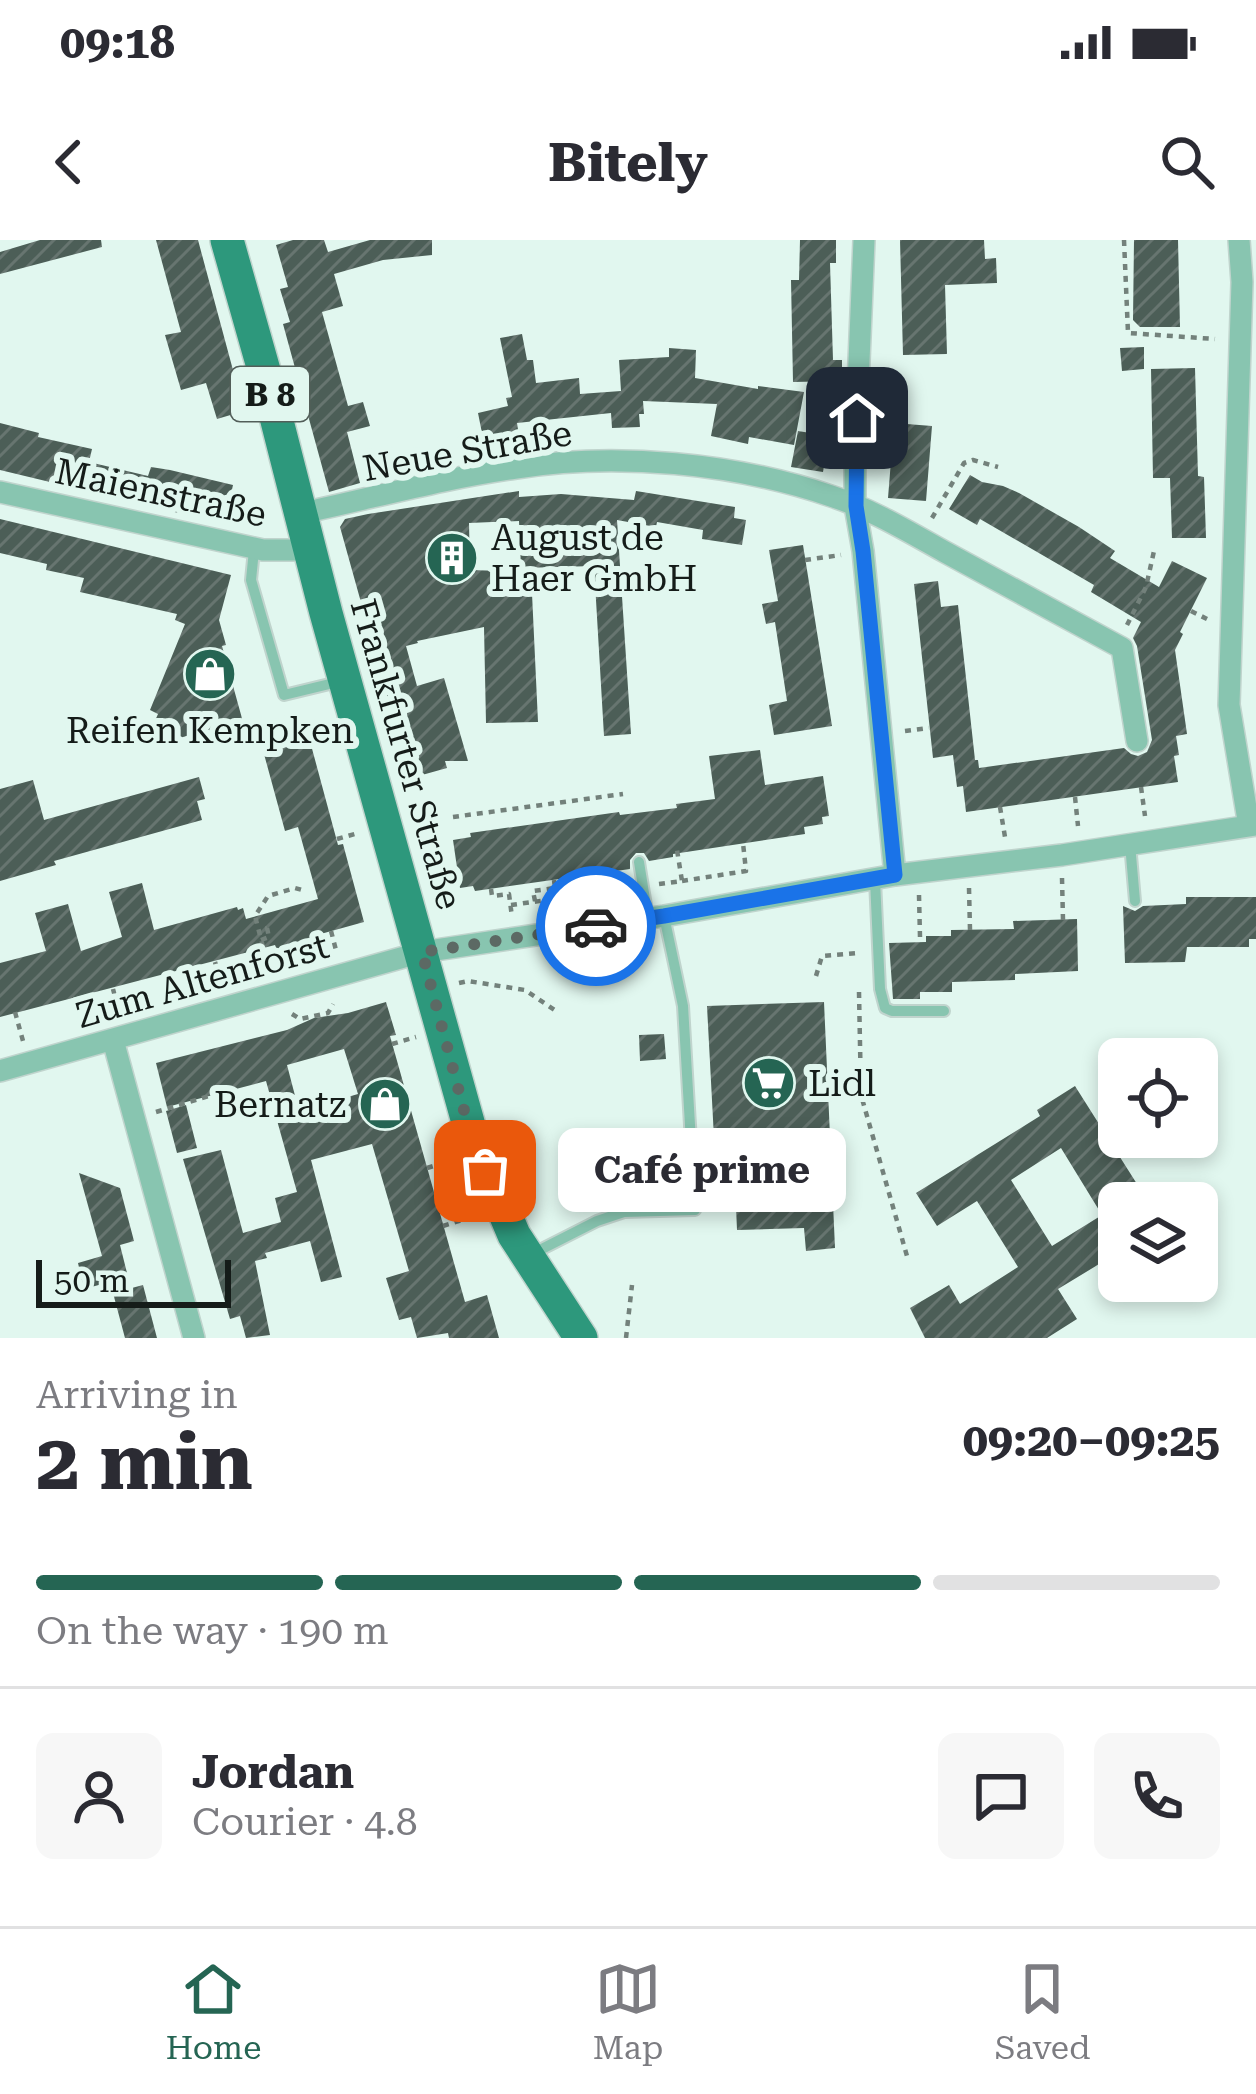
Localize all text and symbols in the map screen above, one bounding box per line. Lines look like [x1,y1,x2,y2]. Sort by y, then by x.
text: 09:18 [60,16,175,69]
icon: back [36,129,102,195]
icon: search [1154,129,1220,195]
text: Bitely [548,131,708,194]
road number: B 8 [231,367,309,421]
pin [806,367,908,469]
icon: home [824,385,890,451]
street label: Neue Straße [359,412,575,490]
street label: Maienstraße [51,450,270,536]
place label: August de Haer GmbH [491,517,697,600]
building icon: August de Haer GmbH [424,530,480,586]
street label: Frankfurter Straße [342,594,470,914]
shop icon: Reifen Kempken [182,646,238,702]
place label: Reifen Kempken [66,710,354,752]
courier [536,866,656,986]
icon: car [563,893,629,959]
street label: Zum Altenforst [71,925,334,1037]
map controls [1098,1038,1218,1302]
button: locate [1098,1038,1218,1158]
supermarket icon: Lidl [741,1055,797,1111]
place label: Lidl [808,1063,876,1105]
shop icon: Bernatz [357,1076,413,1132]
place label: Bernatz [214,1084,346,1126]
pin [434,1120,536,1222]
callout: Café prime [557,1129,845,1213]
icon: bag [452,1138,518,1204]
text: Café prime [594,1147,810,1193]
button: layers [1098,1182,1218,1302]
scale bar [36,1254,231,1307]
text: 50 m [54,1261,129,1300]
text: Arriving in [36,1372,238,1418]
text: 09:20–09:25 [963,1414,1220,1467]
text: 2 min [36,1417,253,1508]
text: On the way · 190 m [36,1608,388,1654]
button: person [36,1733,162,1859]
button: chat [938,1733,1064,1859]
button: phone [1094,1733,1220,1859]
text: Jordan [192,1746,354,1799]
text: Courier · 4.8 [192,1799,418,1845]
tab: Home [166,1956,261,2067]
tab: Map [593,1956,663,2067]
tab: Saved [995,1956,1090,2067]

